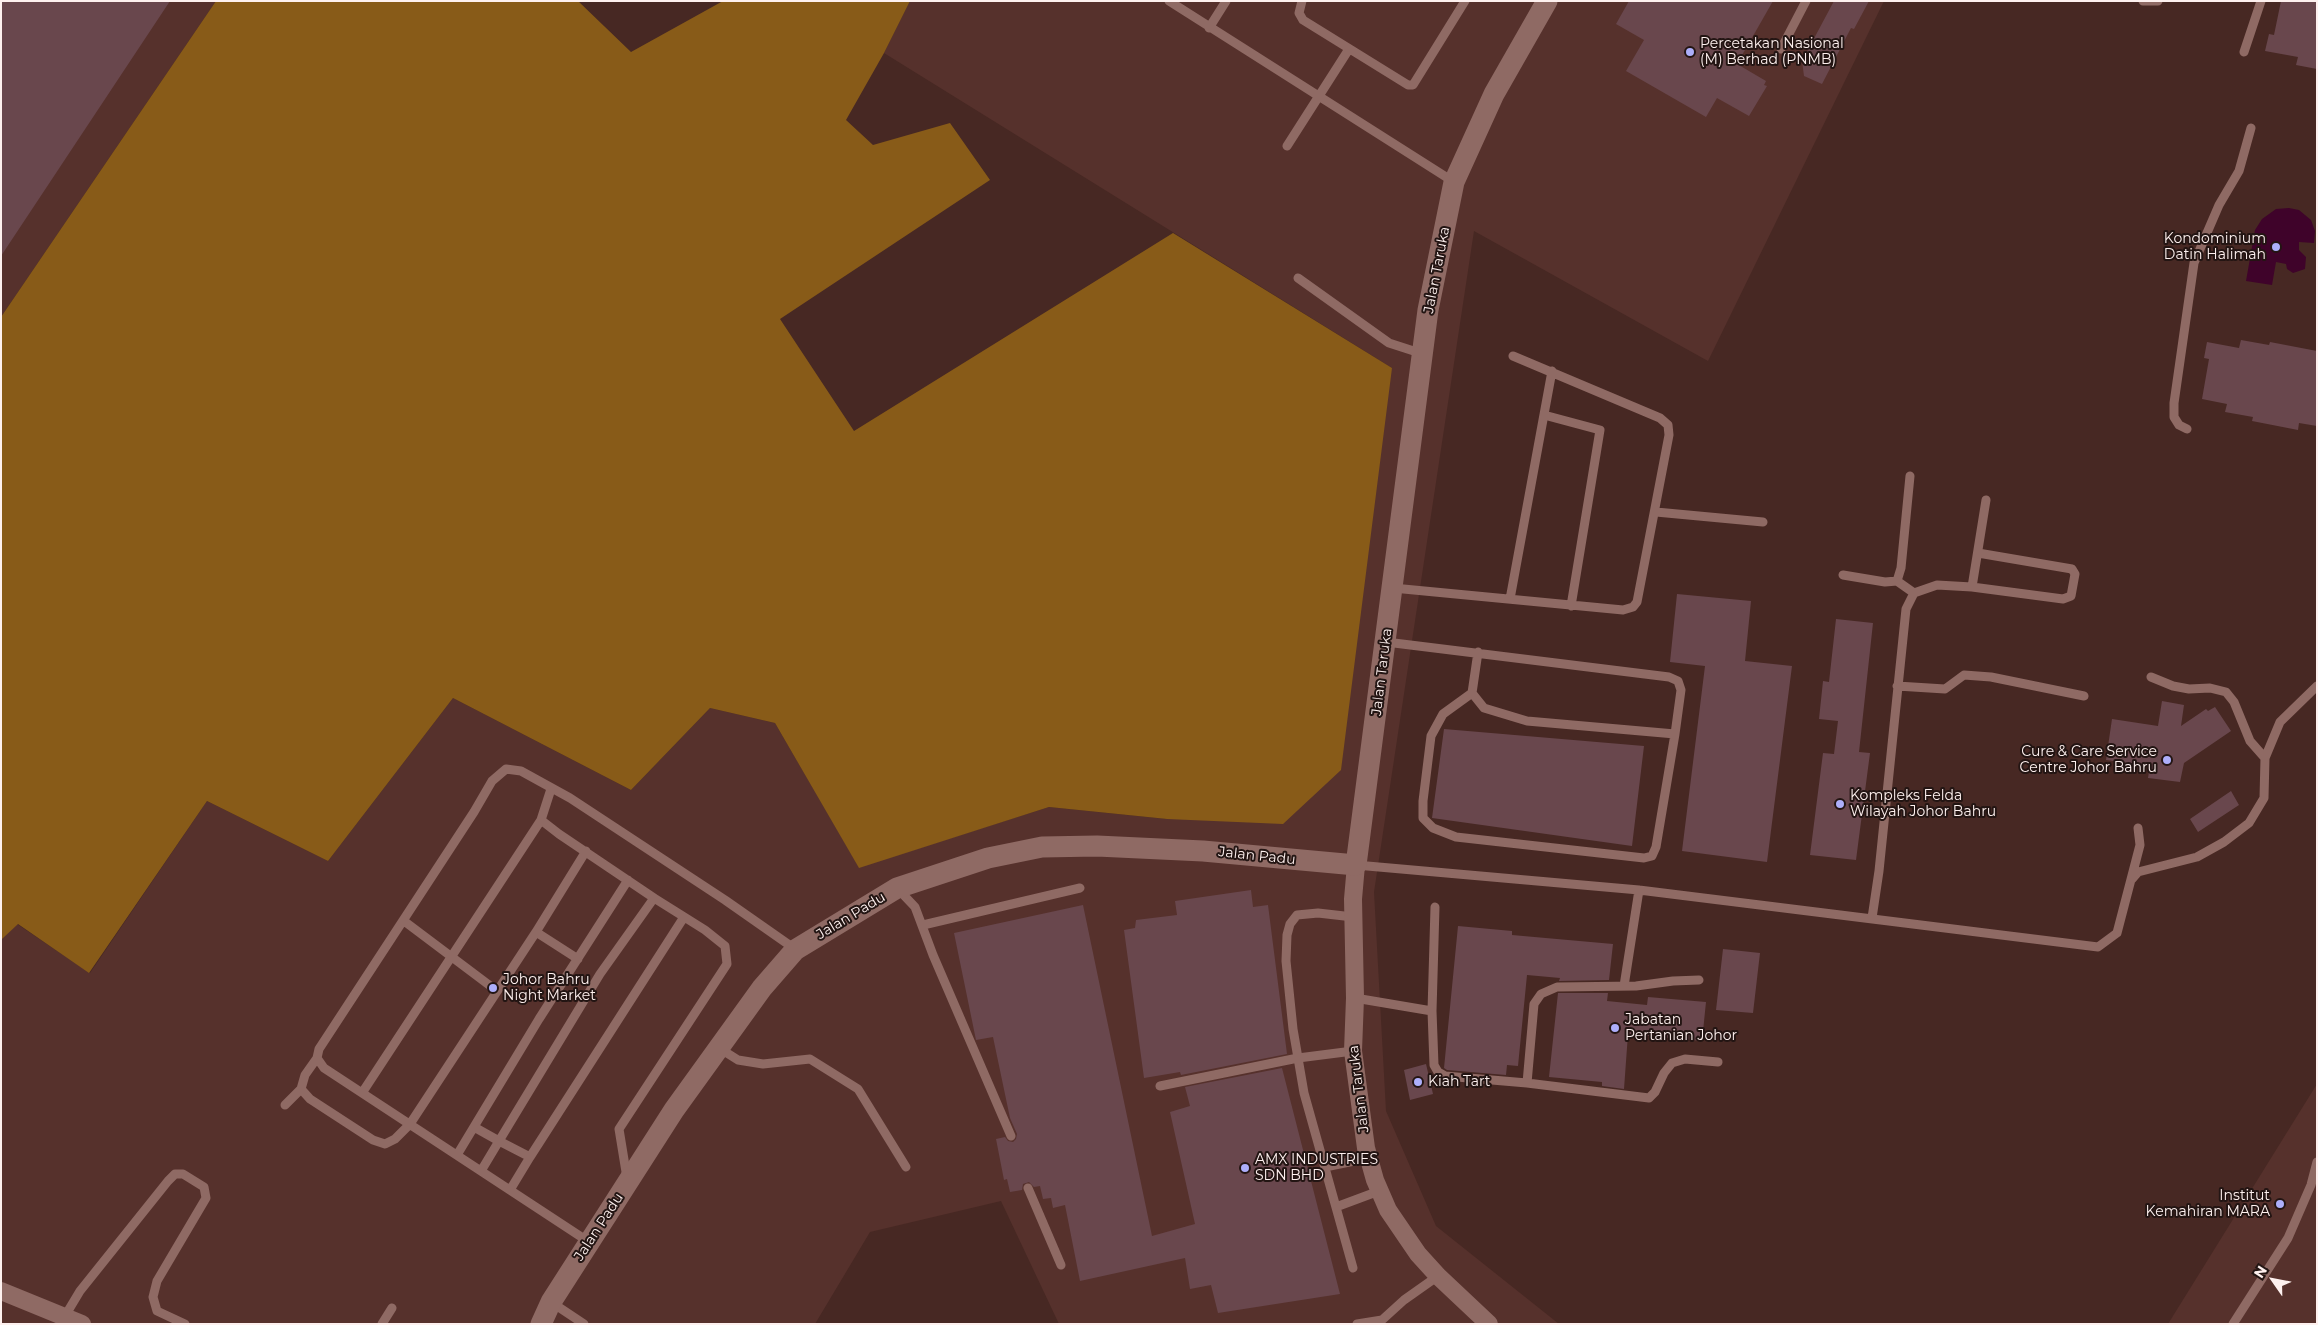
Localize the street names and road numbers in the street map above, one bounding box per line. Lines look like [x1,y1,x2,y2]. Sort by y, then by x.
street label: Jalan Taruka [1420,225,1454,315]
street label: Jalan Taruka [1368,627,1396,717]
street label: Jalan Padu [1218,844,1296,868]
street label: Jalan Padu [813,889,889,943]
street label: Jalan Taruka [1345,1044,1373,1134]
street label: Jalan Padu [571,1190,627,1264]

